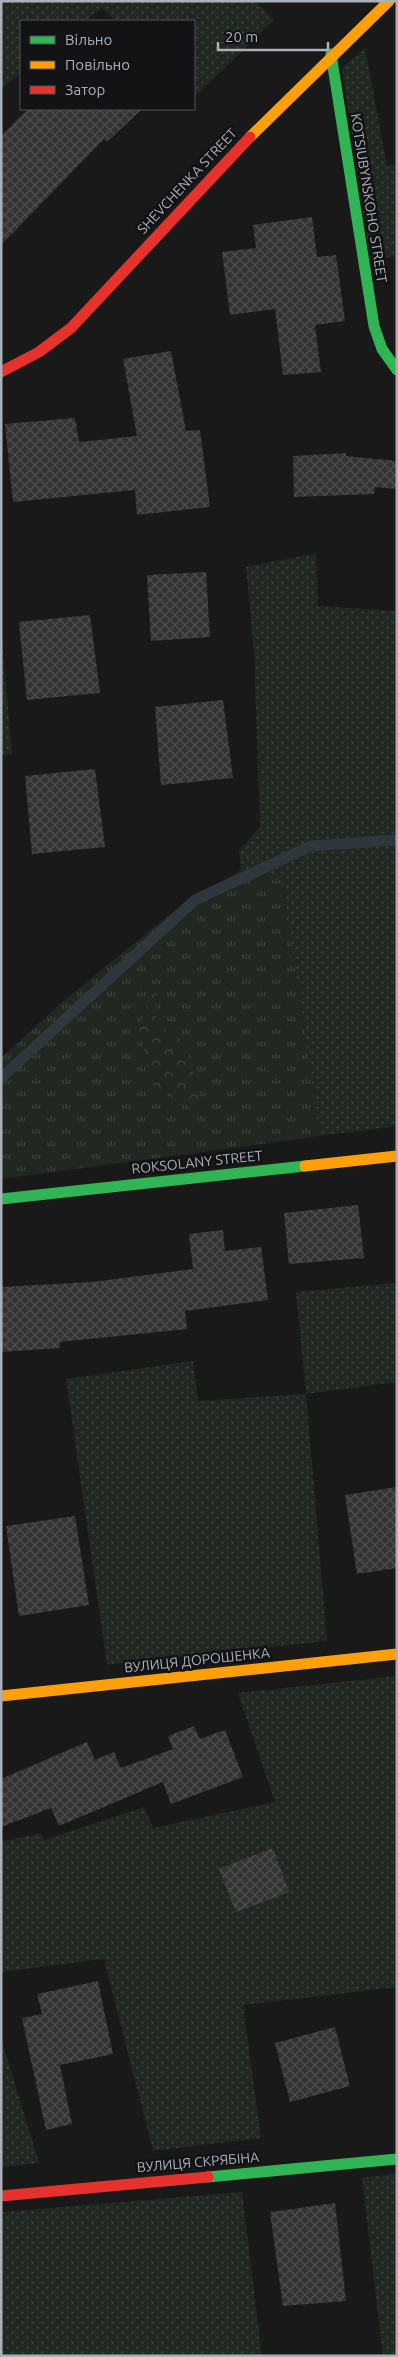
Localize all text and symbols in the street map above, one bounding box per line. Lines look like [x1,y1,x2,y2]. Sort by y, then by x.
legend [20,20,195,110]
scale bar [218,20,328,52]
text: 20 m [225,28,258,45]
text: Вільно [65,31,112,48]
text: Повільно [65,56,130,73]
text: Затор [65,81,105,98]
street label: KOTSIUBYNSKOHO STREET [348,112,390,284]
street label: SHEVCHENKA STREET [134,125,240,237]
street label: ROKSOLANY STREET [131,1147,263,1177]
street label: ВУЛИЦЯ ДОРОШЕНКА [123,1644,271,1676]
street label: ВУЛИЦЯ СКРЯБІНА [136,2149,260,2175]

